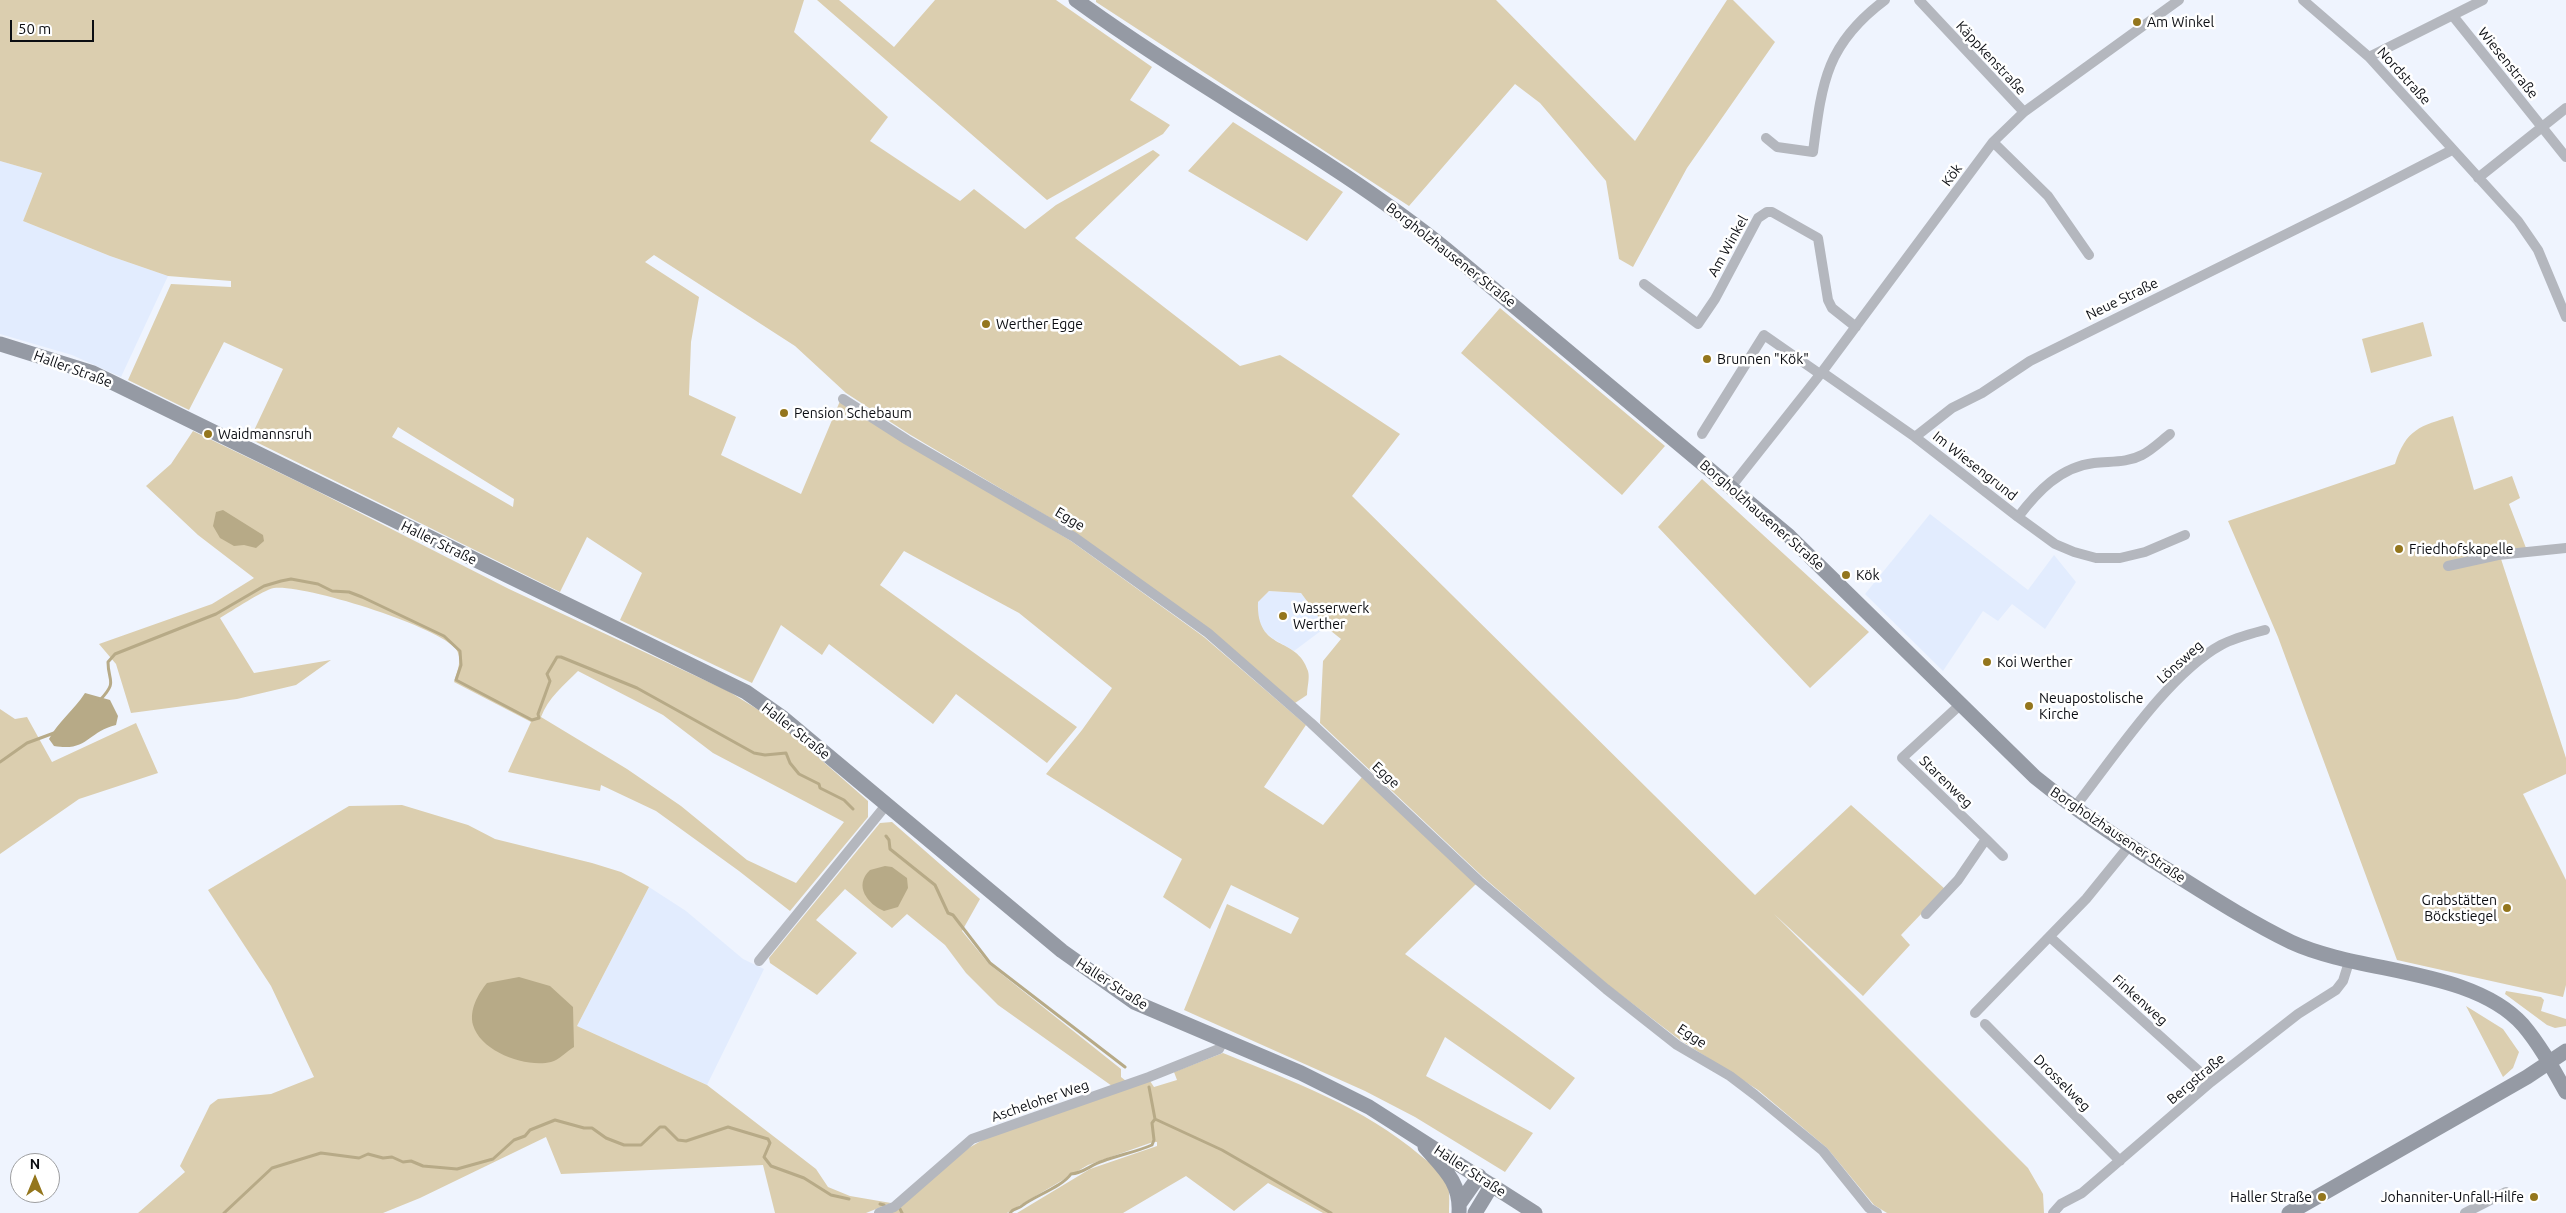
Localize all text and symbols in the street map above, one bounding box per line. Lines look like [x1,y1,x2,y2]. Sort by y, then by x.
scale bar [12,10,96,42]
place label: Am Winkel [2147,14,2214,30]
marker: Am Winkel [2131,16,2143,28]
street label: Käppkenstraße [1953,18,2029,98]
text: 50 m [18,20,51,37]
street label: Wiesenstraße [2474,24,2542,102]
street label: Nordstraße [2374,44,2434,108]
street label: Kök [1938,161,1966,189]
street label: Borgholzhausener Straße [1383,199,1519,311]
street label: Am Winkel [1704,213,1752,279]
street label: Neue Straße [2083,274,2161,324]
place label: Werther Egge [996,316,1083,332]
marker: Werther Egge [980,318,992,330]
street label: Haller Straße [32,347,114,391]
place label: Brunnen "Kök" [1717,351,1809,367]
marker: Brunnen "Kök" [1701,353,1713,365]
place label: Pension Schebaum [794,405,912,421]
marker: Pension Schebaum [778,407,790,419]
place label: Waidmannsruh [218,426,312,442]
marker: Waidmannsruh [202,428,214,440]
street label: Im Wiesengrund [1929,428,2021,504]
street label: Borgholzhausener Straße [1696,456,1828,574]
street label: Egge [1052,504,1088,534]
street label: Haller Straße [398,517,480,569]
place label: Friedhofskapelle [2409,541,2514,557]
marker: Friedhofskapelle [2393,543,2405,555]
place label: Kök [1856,567,1880,583]
marker: Kök [1840,569,1852,581]
place label: Wasserwerk Werther [1293,600,1369,632]
marker: Wasserwerk Werther [1277,610,1289,622]
street label: Lönsweg [2154,637,2206,687]
place label: Koi Werther [1997,654,2072,670]
marker: Koi Werther [1981,656,1993,668]
place label: Neuapostolische Kirche [2039,690,2143,722]
street label: Haller Straße [759,699,833,763]
marker: Neuapostolische Kirche [2023,700,2035,712]
street label: Starenweg [1916,752,1976,812]
street label: Egge [1369,758,1403,792]
street label: Borgholzhausener Straße [2047,783,2189,887]
place label: Grabstätten Böckstiegel [2422,892,2497,924]
marker: Grabstätten Böckstiegel [2501,902,2513,914]
street label: Haller Straße [1073,955,1151,1013]
street label: Finkenweg [2109,971,2171,1029]
street label: Egge [1674,1020,1710,1052]
street label: Bergstraße [2164,1050,2228,1108]
street label: Drosselweg [2030,1051,2094,1115]
street label: Ascheloher Weg [989,1076,1091,1126]
street label: Haller Straße [1431,1142,1509,1200]
north arrow [10,1153,60,1203]
text: N [30,1156,40,1172]
place label: Haller Straße [2230,1189,2312,1205]
place label: Johanniter-Unfall-Hilfe [2381,1189,2524,1205]
marker: Haller Straße [2316,1191,2328,1203]
marker: Johanniter-Unfall-Hilfe [2528,1191,2540,1203]

